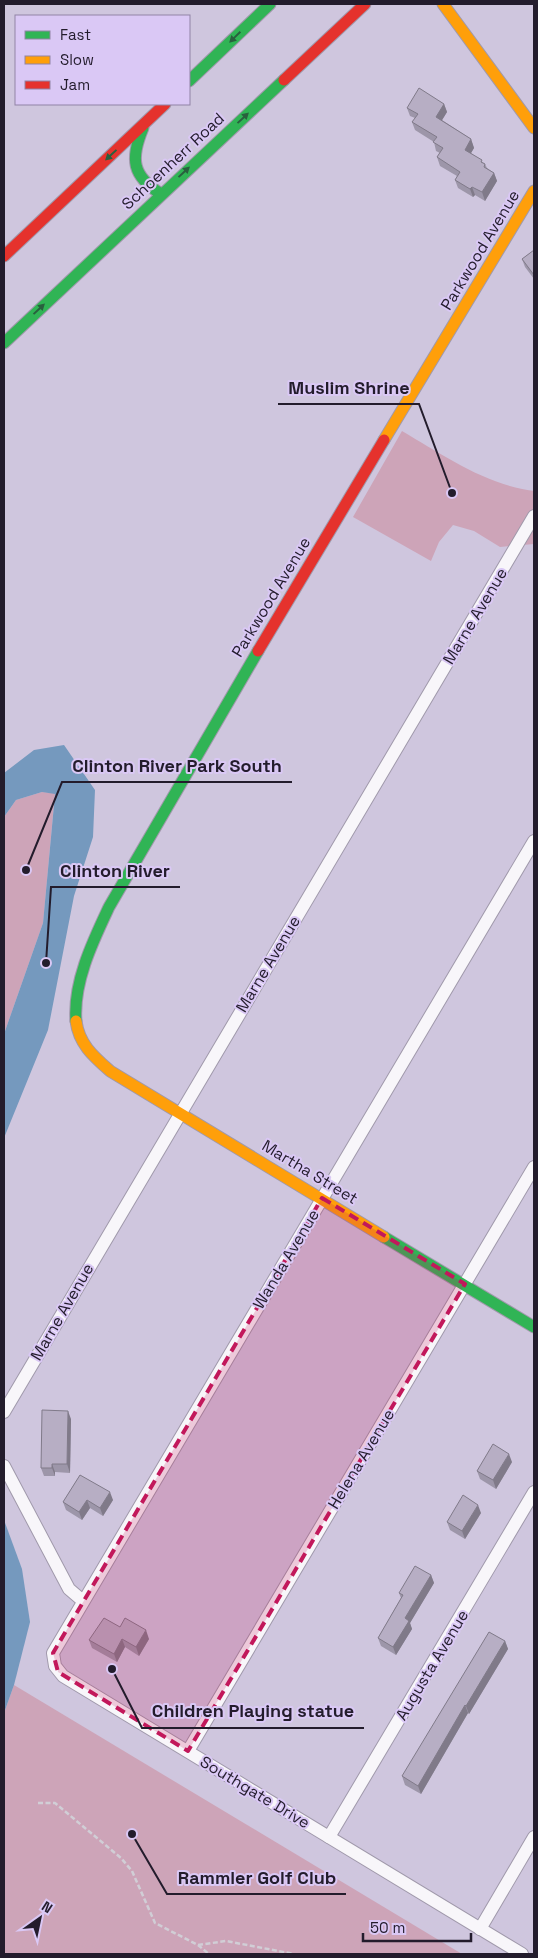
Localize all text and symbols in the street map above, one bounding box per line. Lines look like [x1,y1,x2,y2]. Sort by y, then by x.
legend [15,15,190,105]
text: Fast [60,25,91,44]
one-way arrow [229,31,241,43]
text: Slow [60,50,94,69]
text: Jam [60,75,90,94]
street label: Schoenherr Road [117,108,229,214]
one-way arrow [237,112,249,124]
one-way arrow [106,149,118,161]
one-way arrow [178,166,190,178]
street label: Parkwood Avenue [436,186,524,314]
one-way arrow [33,303,45,315]
callout: Muslim Shrine [278,371,419,404]
text: Muslim Shrine [288,376,410,399]
street label: Parkwood Avenue [227,533,315,661]
street label: Marne Avenue [438,564,512,668]
callout: Clinton River Park South [62,749,292,782]
text: Clinton River Park South [72,754,282,777]
callout: Clinton River [51,854,180,887]
text: Clinton River [60,859,170,882]
street label: Marne Avenue [231,912,305,1016]
street label: Martha Street [258,1135,362,1209]
street label: Wanda Avenue [248,1205,324,1313]
street label: Marne Avenue [26,1260,98,1364]
street label: Helena Avenue [323,1405,399,1513]
street label: Augusta Avenue [391,1606,473,1724]
callout: Children Playing statue [142,1695,364,1728]
text: Children Playing statue [152,1699,354,1722]
street label: Southgate Drive [196,1751,314,1833]
callout: Rammler Golf Club [167,1861,346,1894]
text: Rammler Golf Club [178,1866,336,1889]
north arrow [15,1893,65,1943]
text: N [38,1897,56,1917]
scale bar [363,1910,470,1942]
text: 50 m [370,1918,405,1937]

